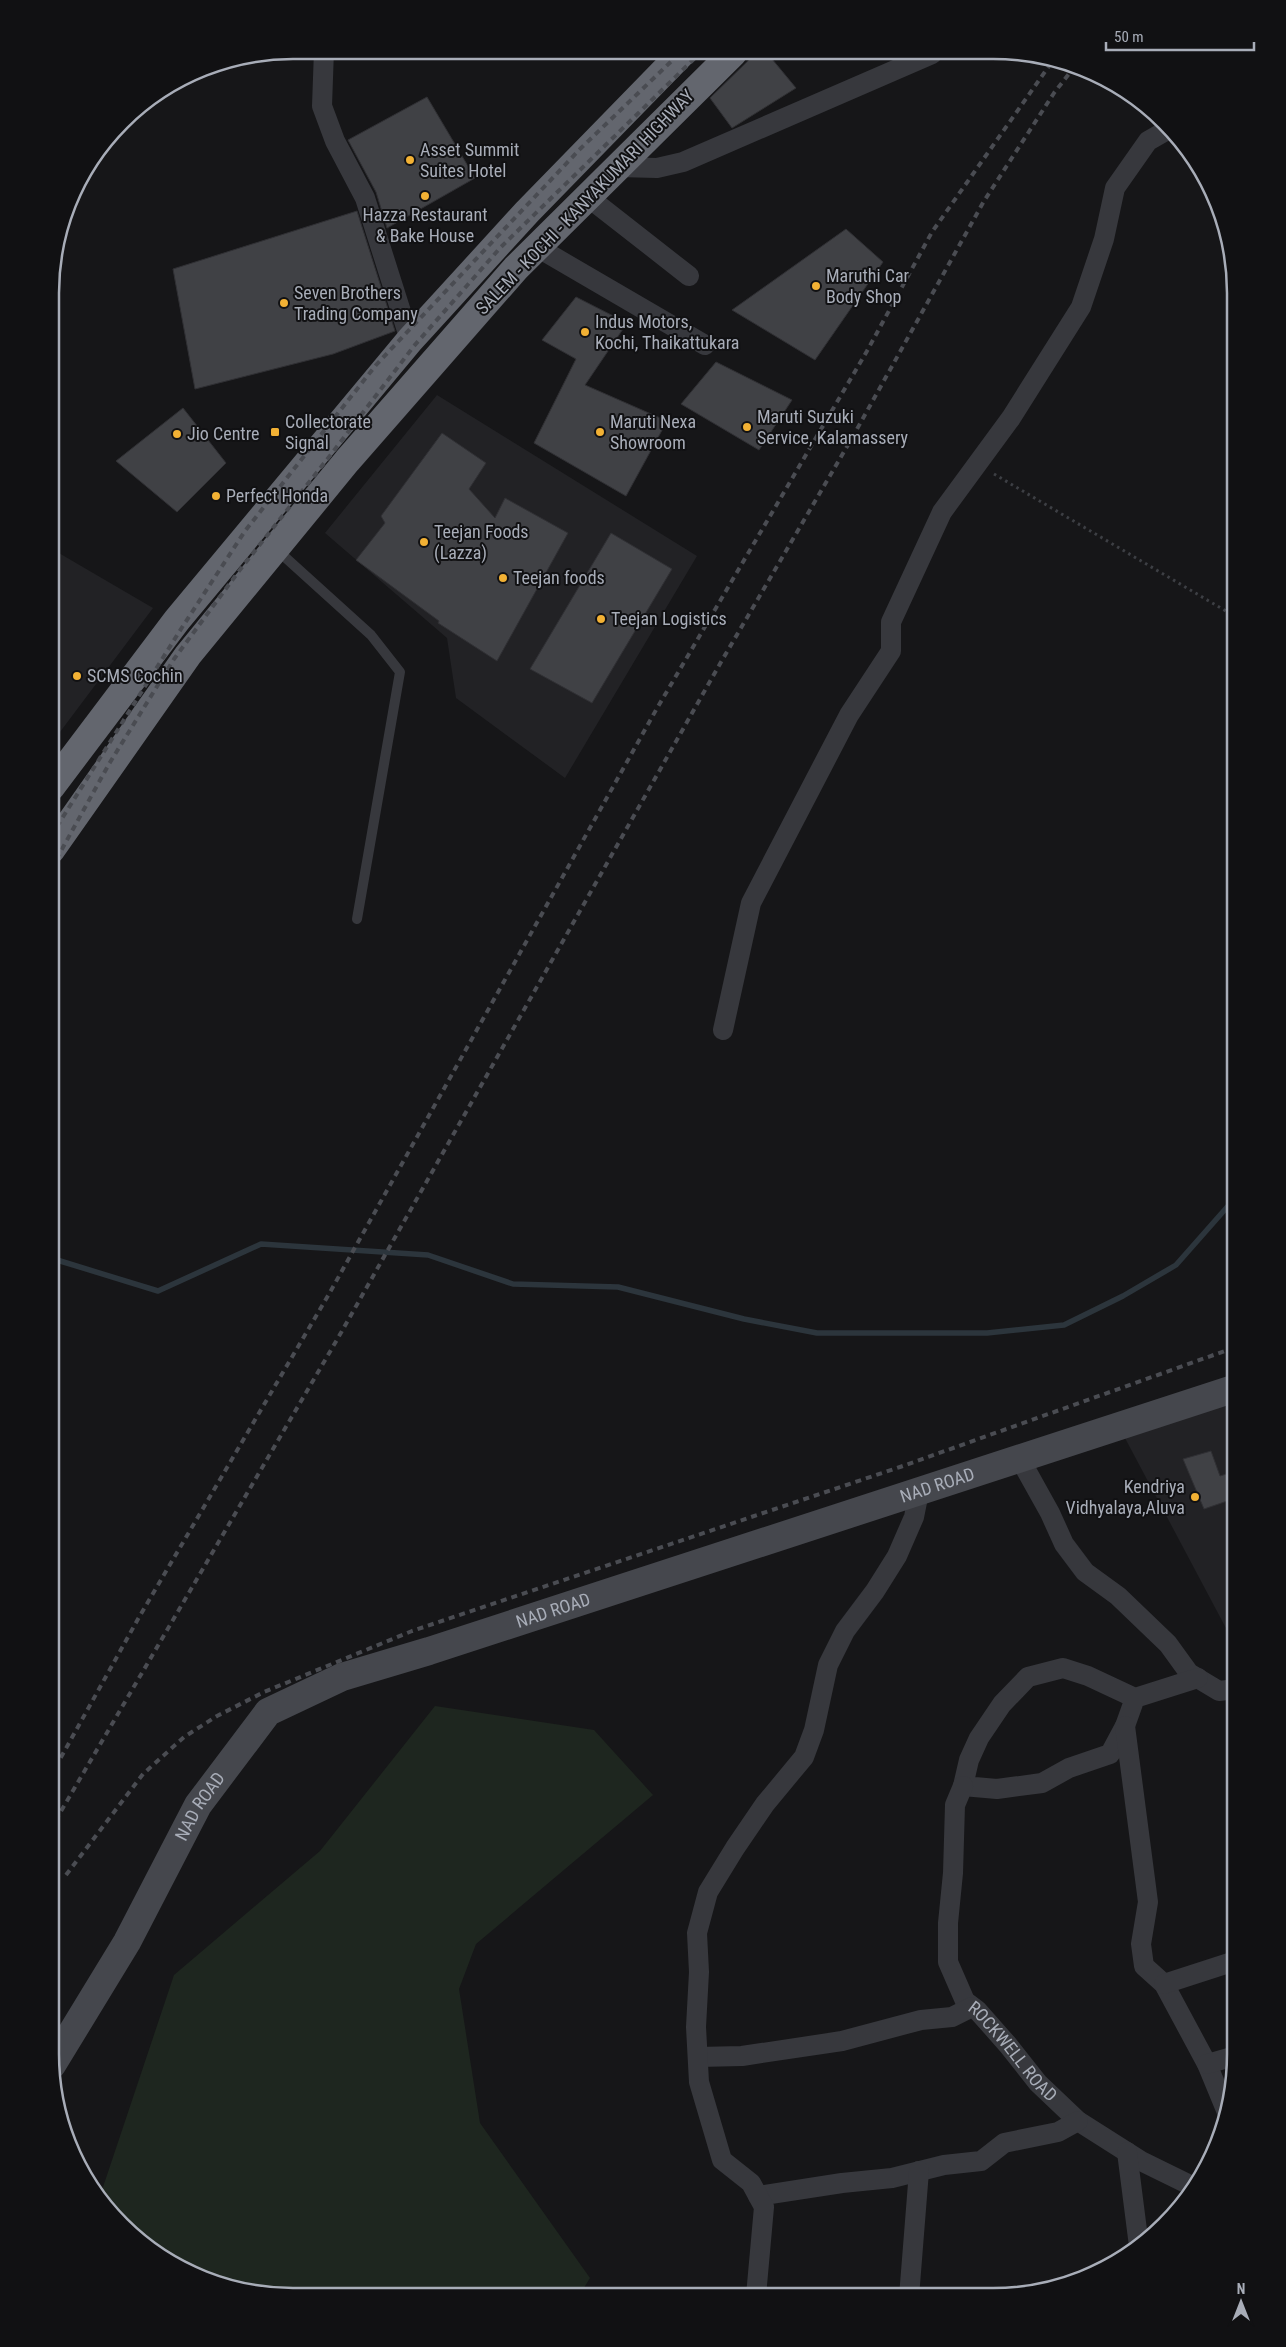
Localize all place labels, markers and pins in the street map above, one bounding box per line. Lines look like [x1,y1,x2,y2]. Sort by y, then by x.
place label: Asset Summit Suites Hotel [420,139,519,181]
marker: Asset Summit Suites Hotel [404,154,416,166]
marker: Hazza Restaurant & Bake House [419,190,431,202]
place label: Hazza Restaurant & Bake House [363,204,488,246]
place label: Maruthi Car Body Shop [826,265,910,307]
marker: Maruthi Car Body Shop [810,280,822,292]
place label: Seven Brothers Trading Company [294,282,418,324]
marker: Seven Brothers Trading Company [278,297,290,309]
place label: Indus Motors, Kochi, Thaikattukara [595,311,739,353]
marker: Indus Motors, Kochi, Thaikattukara [579,326,591,338]
place label: Maruti Suzuki Service, Kalamassery [757,406,909,448]
place label: Collectorate Signal [285,411,371,453]
place label: Maruti Nexa Showroom [610,411,696,453]
marker: Maruti Suzuki Service, Kalamassery [741,421,753,433]
place label: Jio Centre [187,423,259,444]
marker: Collectorate Signal [269,426,281,438]
marker: Maruti Nexa Showroom [594,426,606,438]
marker: Jio Centre [171,428,183,440]
place label: Perfect Honda [226,485,328,506]
marker: Perfect Honda [210,490,222,502]
place label: Teejan Foods (Lazza) [434,521,529,564]
marker: Teejan Foods (Lazza) [418,536,430,548]
place label: Teejan foods [513,567,605,588]
marker: Teejan foods [497,572,509,584]
place label: Teejan Logistics [611,608,727,629]
marker: Teejan Logistics [595,613,607,625]
place label: SCMS Cochin [87,665,183,686]
marker: SCMS Cochin [71,670,83,682]
place label: Kendriya Vidhyalaya,Aluva [1066,1476,1185,1518]
marker: Kendriya Vidhyalaya,Aluva [1189,1491,1201,1503]

